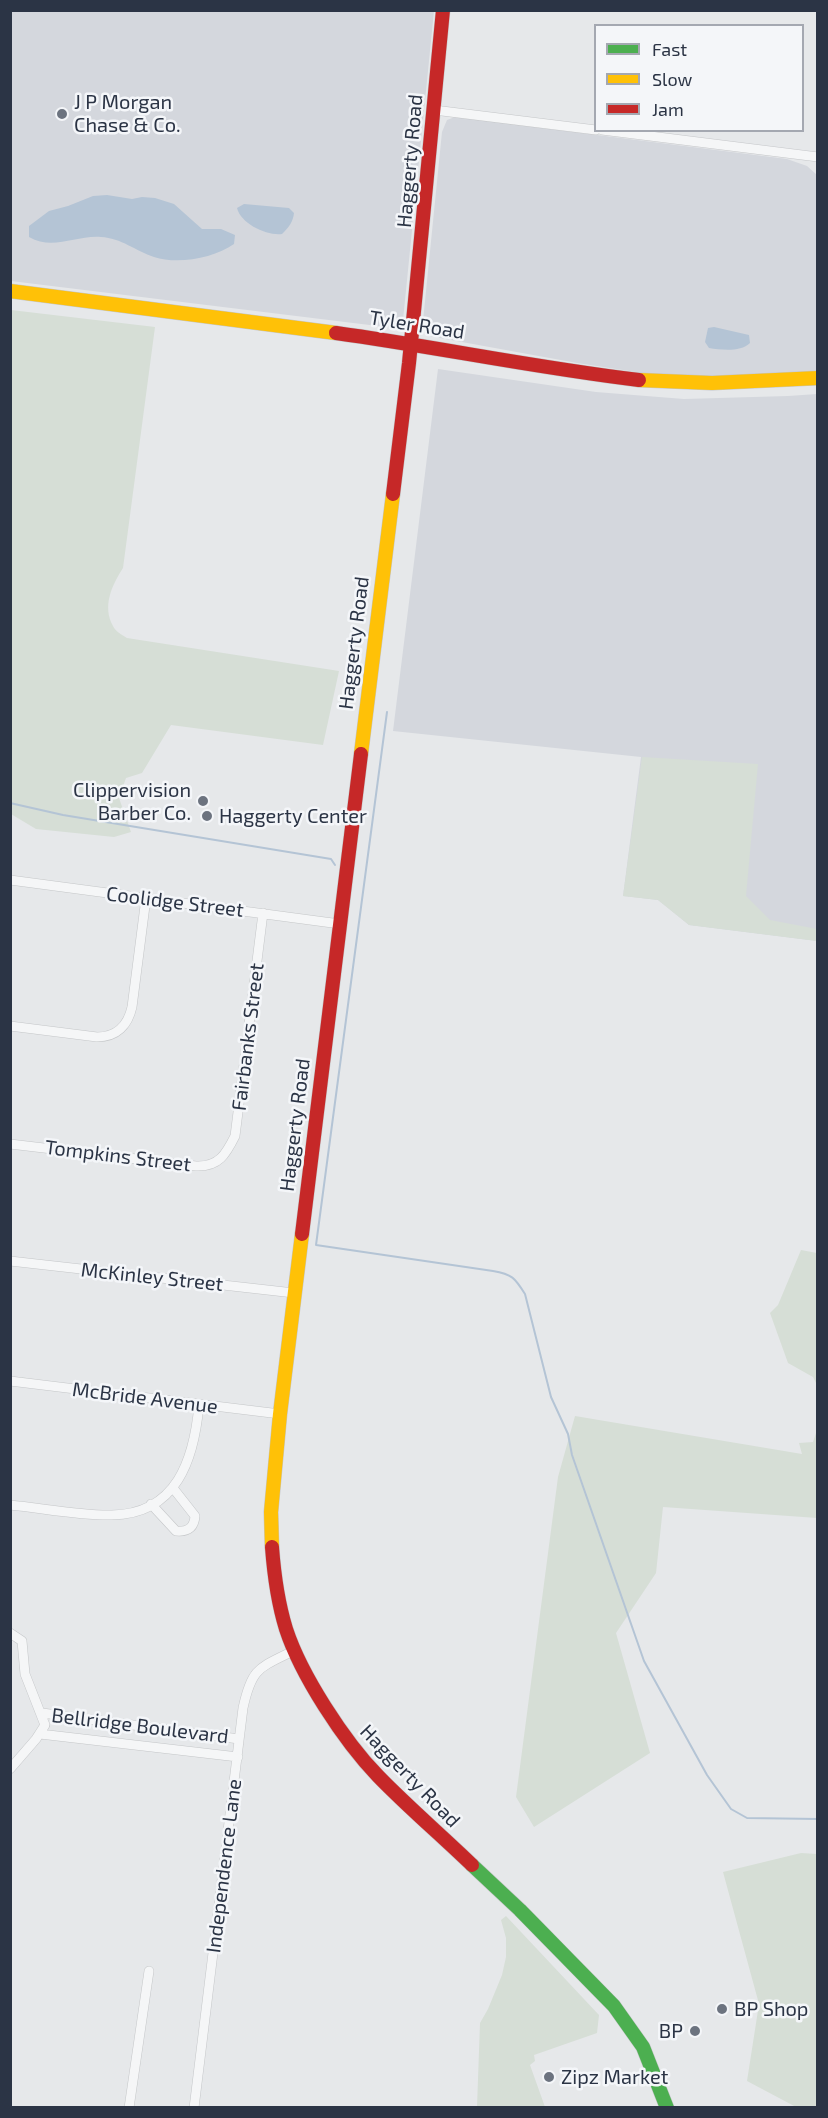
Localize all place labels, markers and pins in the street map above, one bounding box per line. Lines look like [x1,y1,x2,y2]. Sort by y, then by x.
place label: J P Morgan Chase & Co. [74,90,181,137]
marker: J P Morgan Chase & Co. [55,107,69,121]
place label: Clippervision Barber Co. [73,778,191,825]
marker: Clippervision Barber Co. [196,794,210,808]
place label: Haggerty Center [219,804,367,828]
marker: Haggerty Center [200,809,214,823]
place label: BP Shop [734,1997,808,2021]
marker: BP Shop [715,2002,729,2016]
place label: BP [659,2019,683,2043]
marker: BP [688,2024,702,2038]
place label: Zipz Market [561,2065,668,2089]
marker: Zipz Market [542,2070,556,2084]

